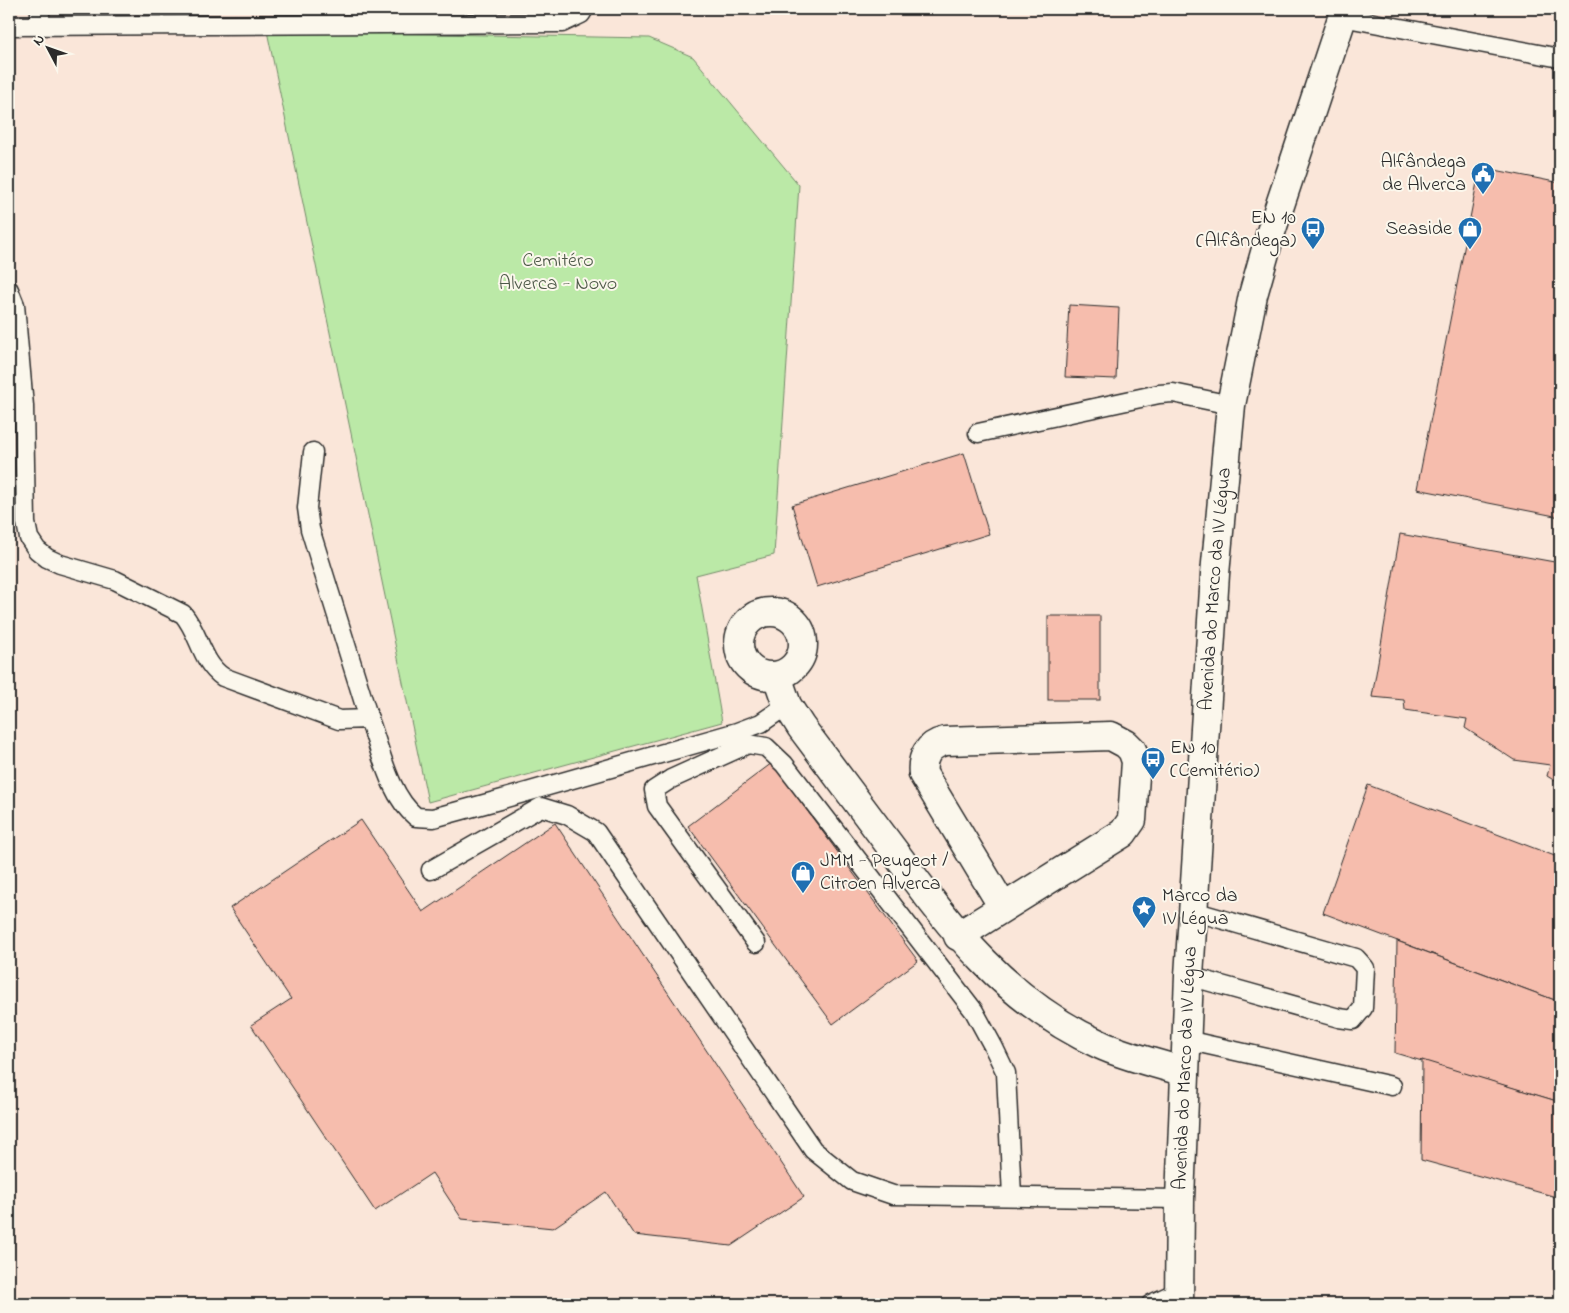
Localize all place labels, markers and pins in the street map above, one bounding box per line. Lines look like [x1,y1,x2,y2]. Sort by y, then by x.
place label: Alfândega de Alverca [1380,148,1466,200]
public building icon: Alfândega de Alverca [1470,161,1496,195]
place label: EN 10 (Alfândega) [1196,204,1296,257]
place label: Seaside [1385,215,1452,244]
bus stop icon: EN 10 (Alfândega) [1300,216,1326,250]
shop icon: Seaside [1457,216,1483,250]
place label: EN 10 (Cemitério) [1170,734,1259,786]
bus stop icon: EN 10 (Cemitério) [1140,746,1166,780]
place label: JMM - Peugeot / Citroen Alverca [820,847,949,899]
shop icon: JMM - Peugeot / Citroen Alverca [790,860,816,894]
place label: Marco da IV Légua [1162,882,1237,935]
place icon: Marco da IV Légua [1131,895,1157,929]

